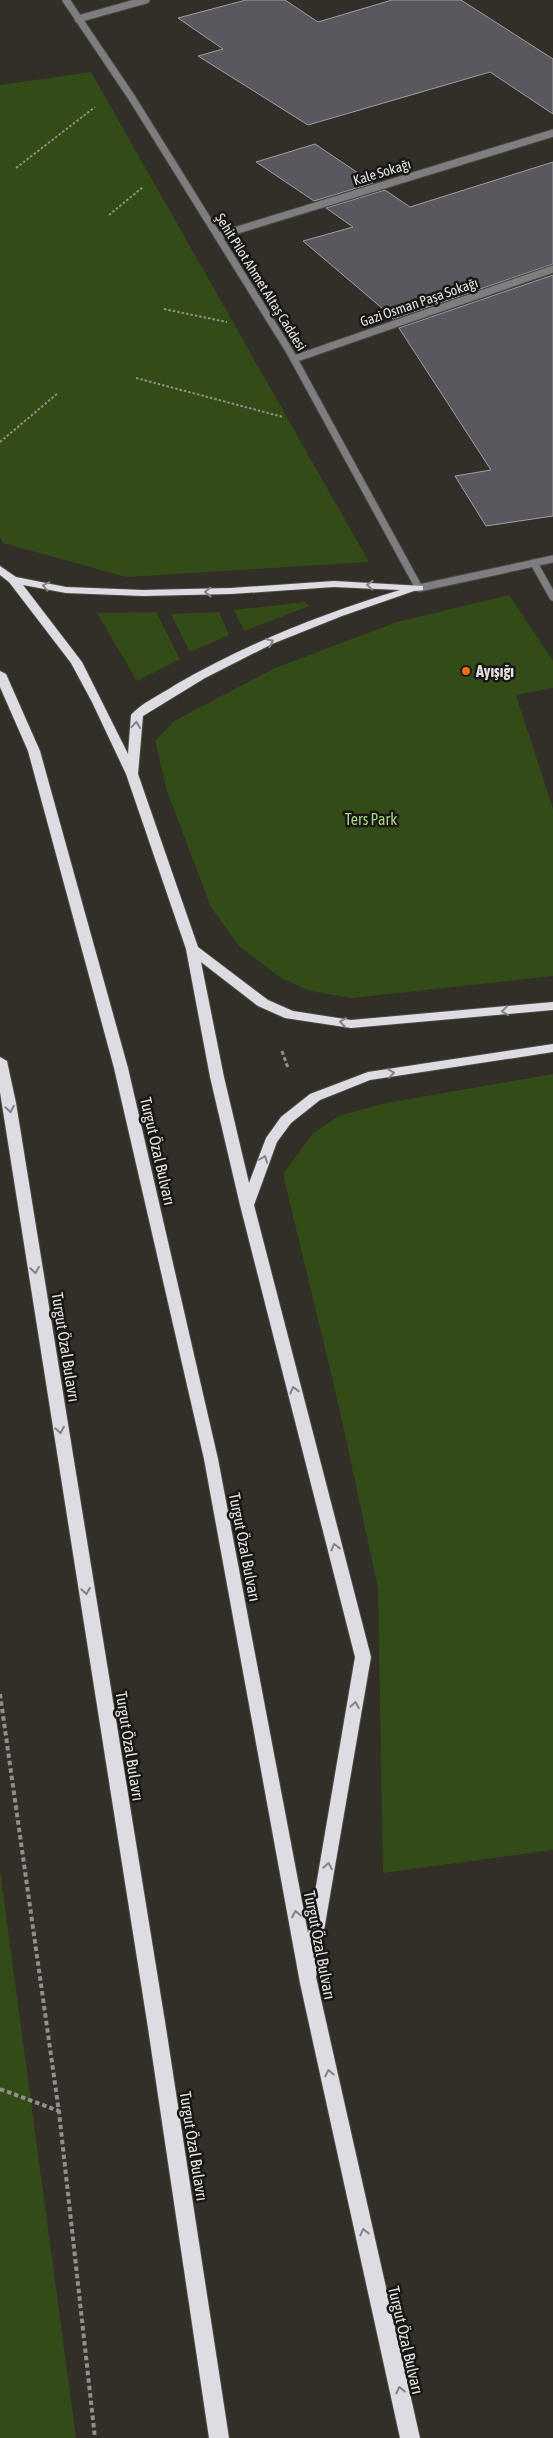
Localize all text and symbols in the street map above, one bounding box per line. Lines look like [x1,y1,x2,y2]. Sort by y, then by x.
street label: Kale Sokağı [351,156,413,188]
street label: Şehit Pilot Ahmet Altaş Caddesi [212,210,310,354]
street label: Gazi Osman Paşa Sokağı [358,274,480,330]
one-way arrow [366,580,374,591]
one-way arrow [42,581,51,592]
one-way arrow [204,587,212,597]
one-way arrow [265,637,274,648]
place label: Ayışığı [475,662,514,680]
marker: Ayışığı [460,665,472,677]
one-way arrow [131,721,142,729]
park label: Ters Park [345,810,397,828]
one-way arrow [500,1005,508,1016]
one-way arrow [338,1018,347,1028]
one-way arrow [387,1068,396,1078]
street label: Turgut Özal Bulvarı [136,1095,179,1207]
one-way arrow [5,1105,15,1113]
one-way arrow [258,1155,268,1164]
one-way arrow [30,1265,40,1274]
street label: Turgut Özal Bulavrı [47,1291,84,1403]
one-way arrow [290,1386,300,1394]
one-way arrow [55,1426,65,1435]
street label: Turgut Özal Bulvarı [225,1491,264,1603]
one-way arrow [330,1543,341,1552]
one-way arrow [80,1587,91,1595]
street label: Turgut Özal Bulavrı [111,1690,148,1802]
one-way arrow [349,1701,359,1710]
one-way arrow [322,1861,333,1869]
street label: Turgut Özal Bulvarı [300,1889,339,2001]
one-way arrow [291,1910,301,1919]
one-way arrow [324,2069,335,2078]
street label: Turgut Özal Bulavrı [175,2090,212,2202]
one-way arrow [359,2227,370,2236]
street label: Turgut Özal Bulvarı [384,2284,427,2396]
one-way arrow [395,2386,406,2395]

